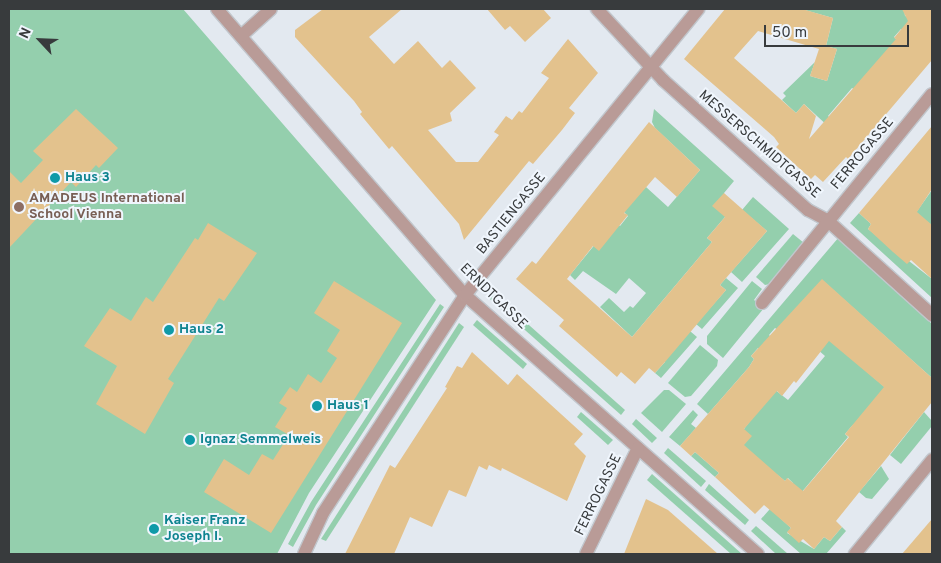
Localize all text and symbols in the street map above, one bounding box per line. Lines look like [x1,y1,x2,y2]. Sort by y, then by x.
north arrow [15,15,65,65]
scale bar [766,15,911,47]
text: 50 m [772,24,807,43]
text: N [16,25,36,42]
street label: MESSERSCHMIDTGASSE [695,87,823,203]
street label: FERROGASSE [828,115,898,193]
place label: Haus 3 [65,170,110,186]
street label: BASTIENGASSE [474,170,550,258]
marker: Haus 3 [49,172,61,184]
place label: AMADEUS International School Vienna [29,191,185,223]
marker: AMADEUS International School Vienna [13,201,25,213]
street label: ERNDTGASSE [456,260,530,334]
place label: Haus 2 [179,322,224,338]
marker: Haus 2 [163,324,175,336]
place label: Haus 1 [327,398,369,414]
marker: Haus 1 [311,400,323,412]
place label: Ignaz Semmelweis [200,432,321,448]
marker: Ignaz Semmelweis [184,434,196,446]
street label: FERROGASSE [572,451,626,539]
place label: Kaiser Franz Joseph I. [164,513,246,546]
marker: Kaiser Franz Joseph I. [148,523,160,535]

